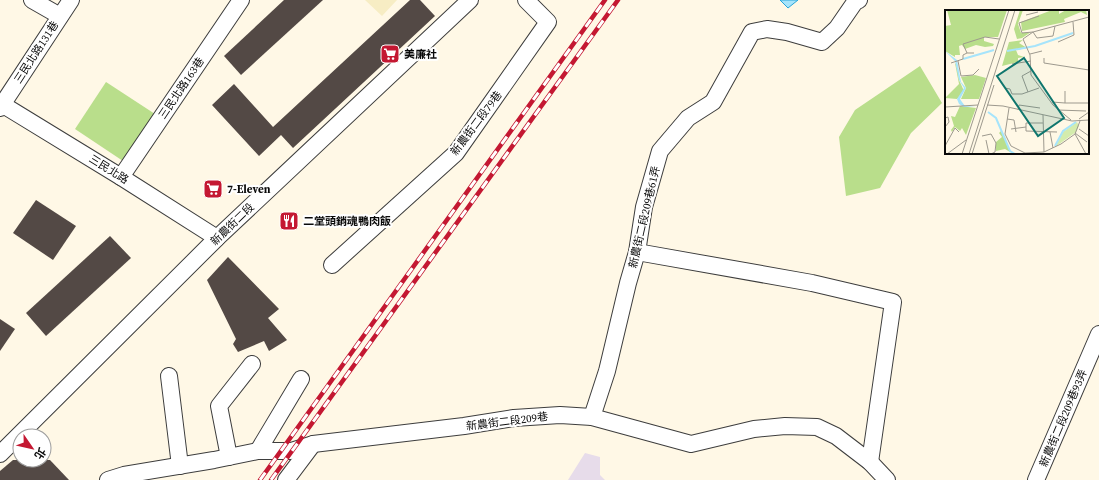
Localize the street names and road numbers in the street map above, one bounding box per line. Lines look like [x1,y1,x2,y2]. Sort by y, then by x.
street label: 三民北路131巷 [11,18,62,86]
street label: 三民北路163巷 [155,54,208,122]
street label: 新農街二段79巷 [447,88,506,159]
street label: 三民北路 [86,151,131,187]
street label: 新農街二段209巷61弄 [625,165,664,270]
street label: 新農街二段 [207,200,257,249]
street label: 新農街二段209巷93弄 [1036,367,1091,469]
street label: 新農街二段209巷 [465,409,549,434]

